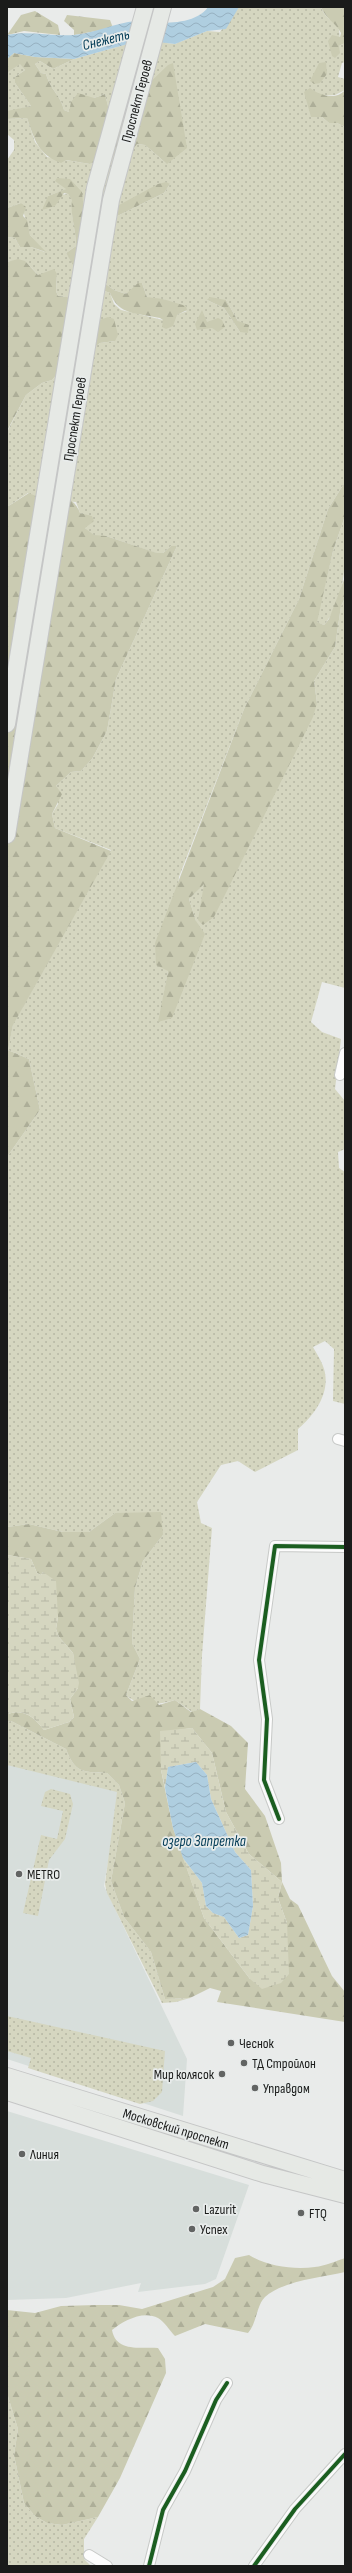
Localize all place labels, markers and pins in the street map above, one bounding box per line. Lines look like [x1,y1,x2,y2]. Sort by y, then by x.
place label: METRO [27,1866,60,1883]
marker: METRO [14,1869,24,1879]
place label: Чеснок [239,2035,275,2052]
marker: Чеснок [226,2038,236,2048]
place label: ТД Стройлон [252,2055,316,2072]
marker: ТД Стройлон [239,2058,249,2068]
place label: Мир колясок [154,2066,215,2083]
marker: Мир колясок [217,2069,227,2079]
place label: Управдом [263,2080,310,2097]
marker: Управдом [250,2083,260,2093]
place label: Линия [29,2146,59,2163]
marker: Линия [17,2149,27,2159]
place label: Lazurit [204,2201,236,2218]
marker: Lazurit [191,2204,201,2214]
place label: FTQ [309,2205,327,2222]
marker: FTQ [296,2208,306,2218]
place label: Успех [200,2221,228,2238]
marker: Успех [187,2224,197,2234]

